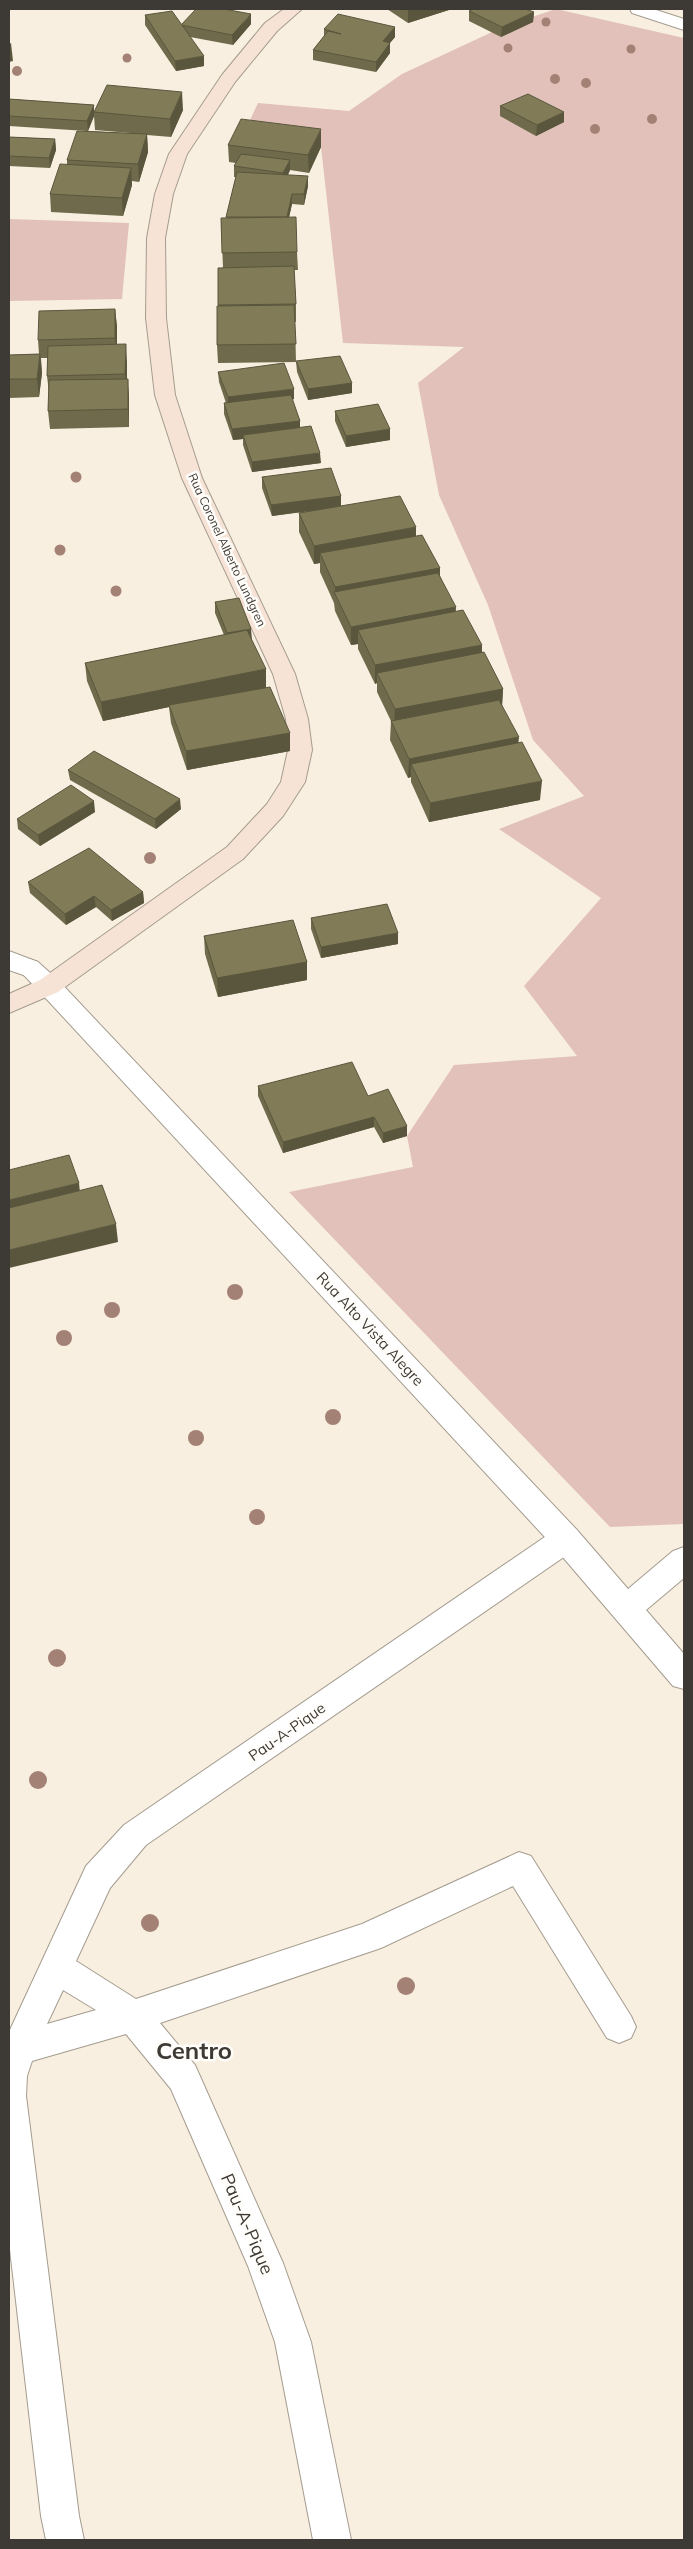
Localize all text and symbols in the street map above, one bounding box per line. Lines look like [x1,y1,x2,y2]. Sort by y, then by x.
street label: Rua Coronel Alberto Lundgren [185,471,270,629]
street label: Rua Alto Vista Alegre [313,1268,428,1390]
street label: Pau-A-Pique [245,1698,329,1765]
district label: Centro [156,2035,232,2065]
street label: Pau-A-Pique [216,2170,279,2278]

